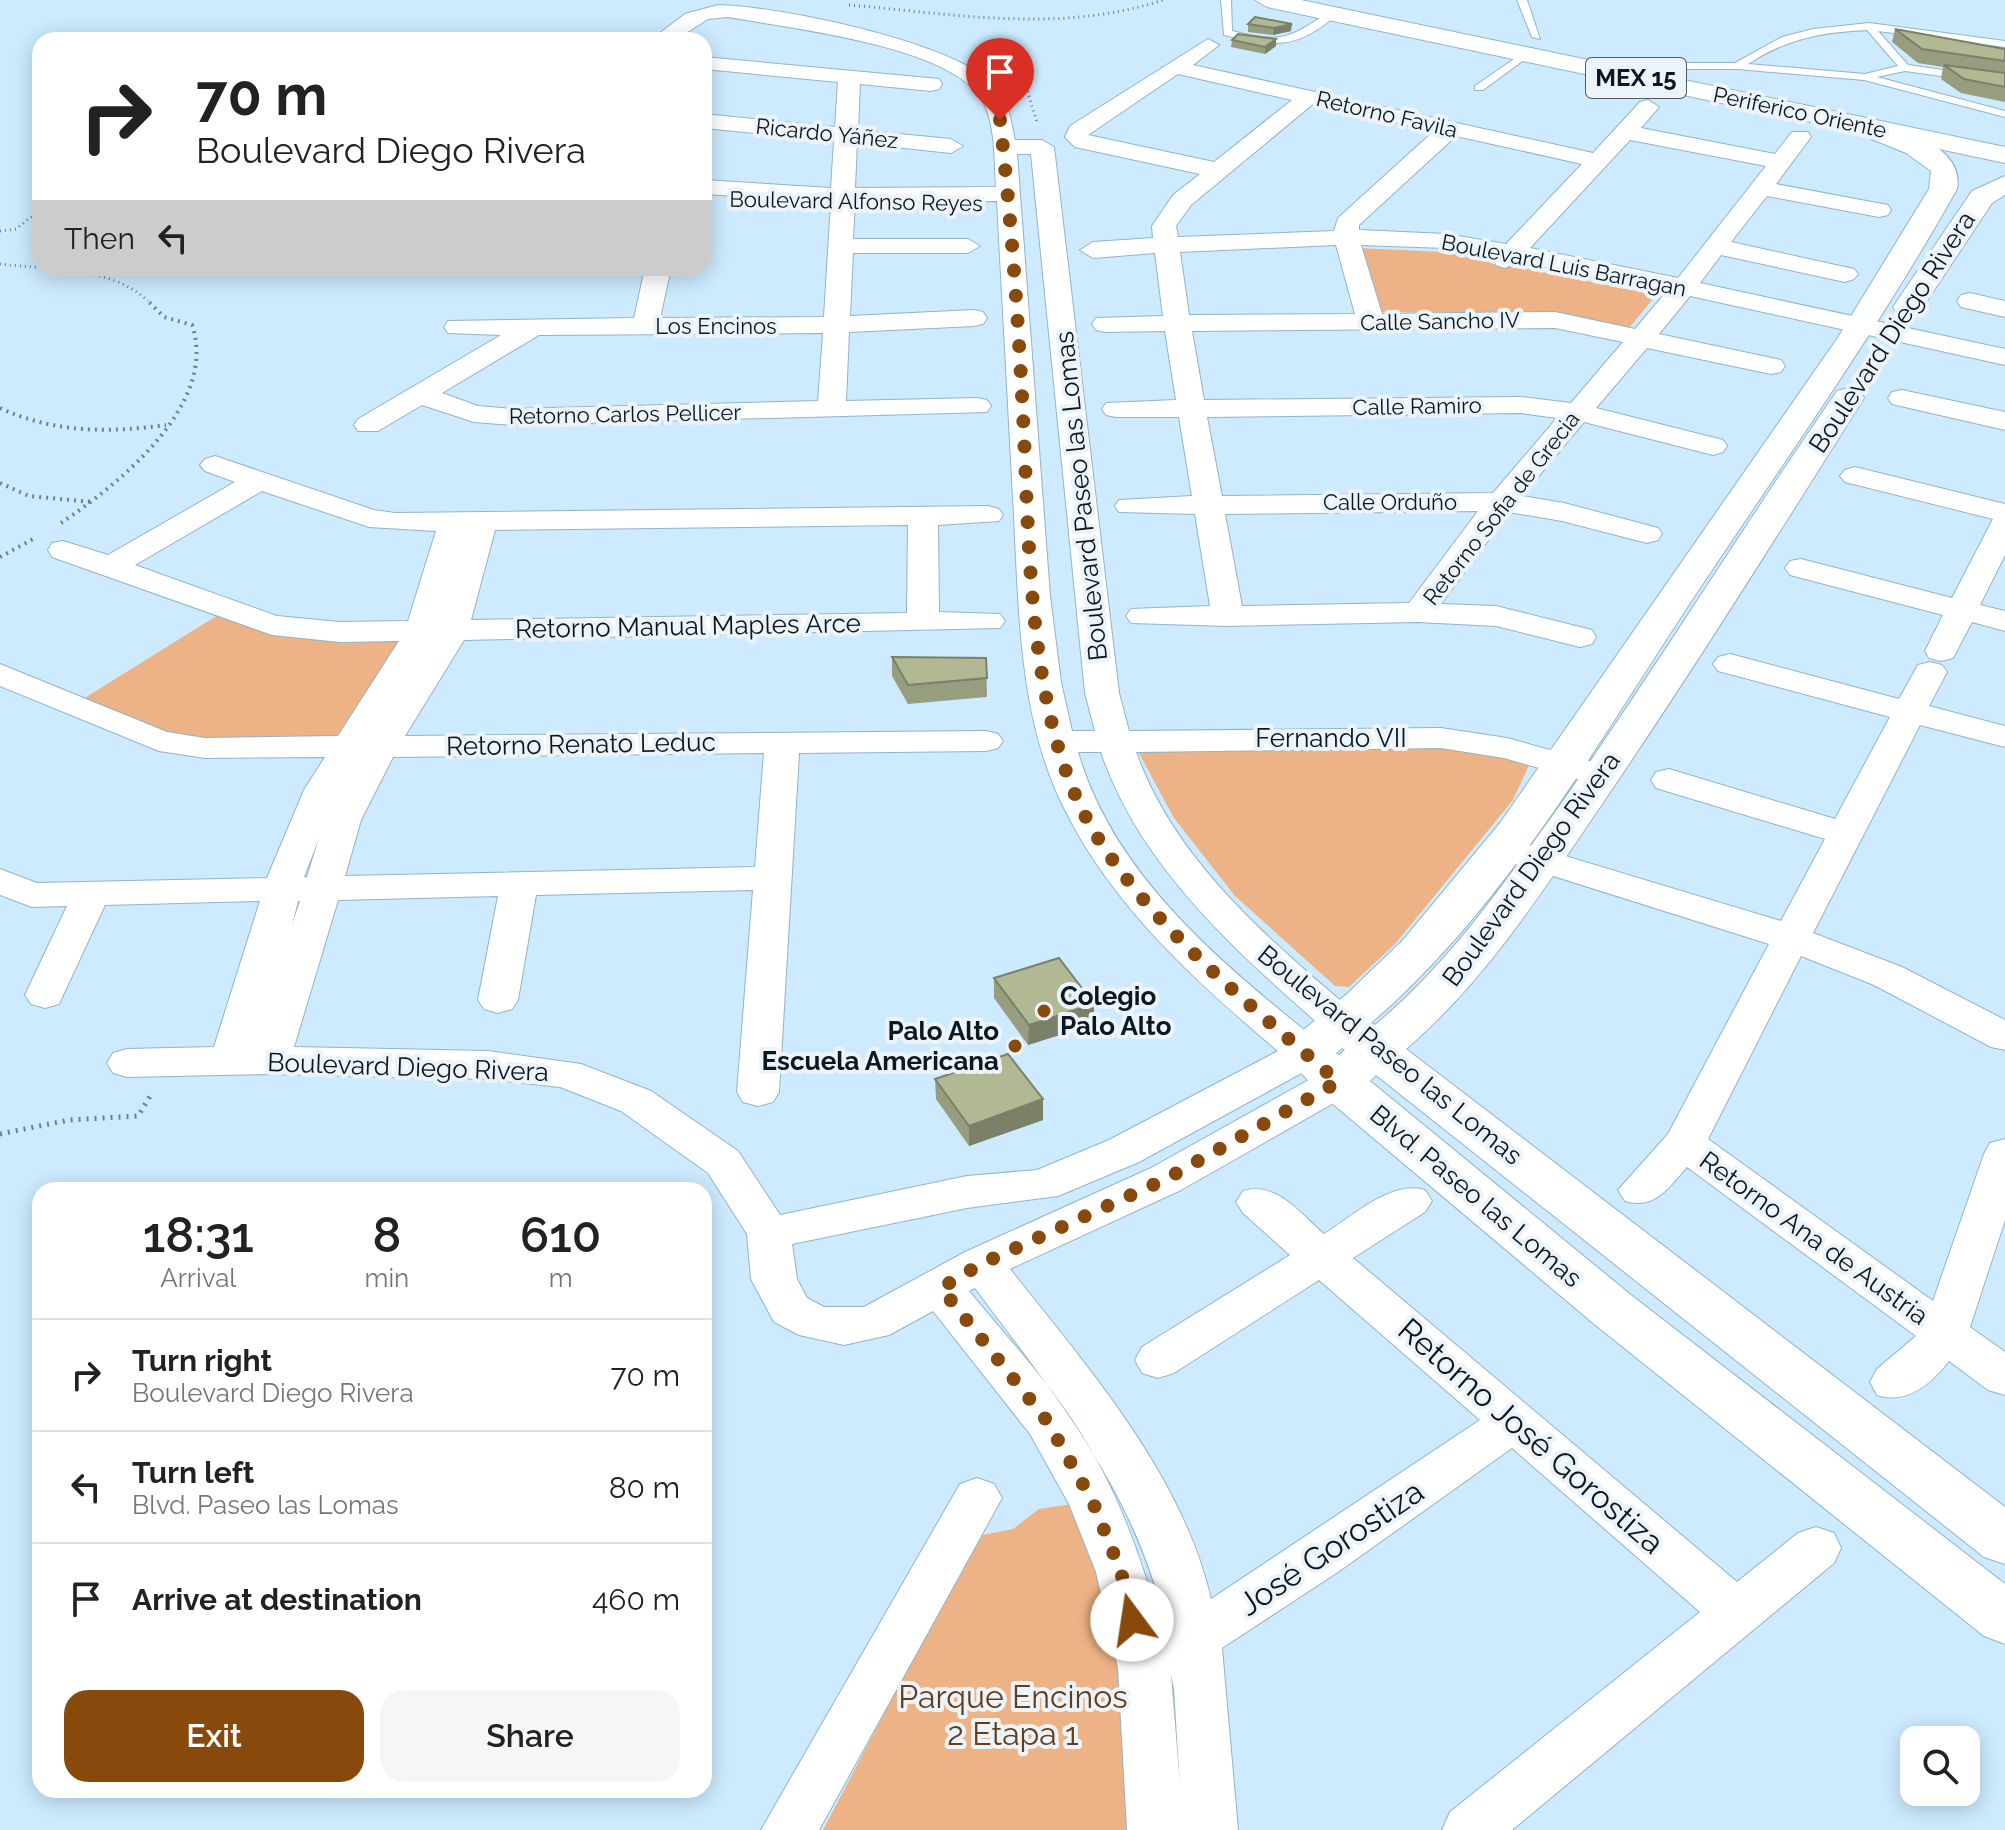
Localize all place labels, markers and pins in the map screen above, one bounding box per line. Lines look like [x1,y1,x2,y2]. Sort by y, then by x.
pin [966,38,1034,120]
place label: Colegio Palo Alto [1060,981,1171,1041]
marker: Colegio Palo Alto [1035,1002,1053,1020]
place label: Palo Alto Escuela Americana [762,1016,999,1076]
marker: Palo Alto Escuela Americana [1006,1037,1024,1055]

